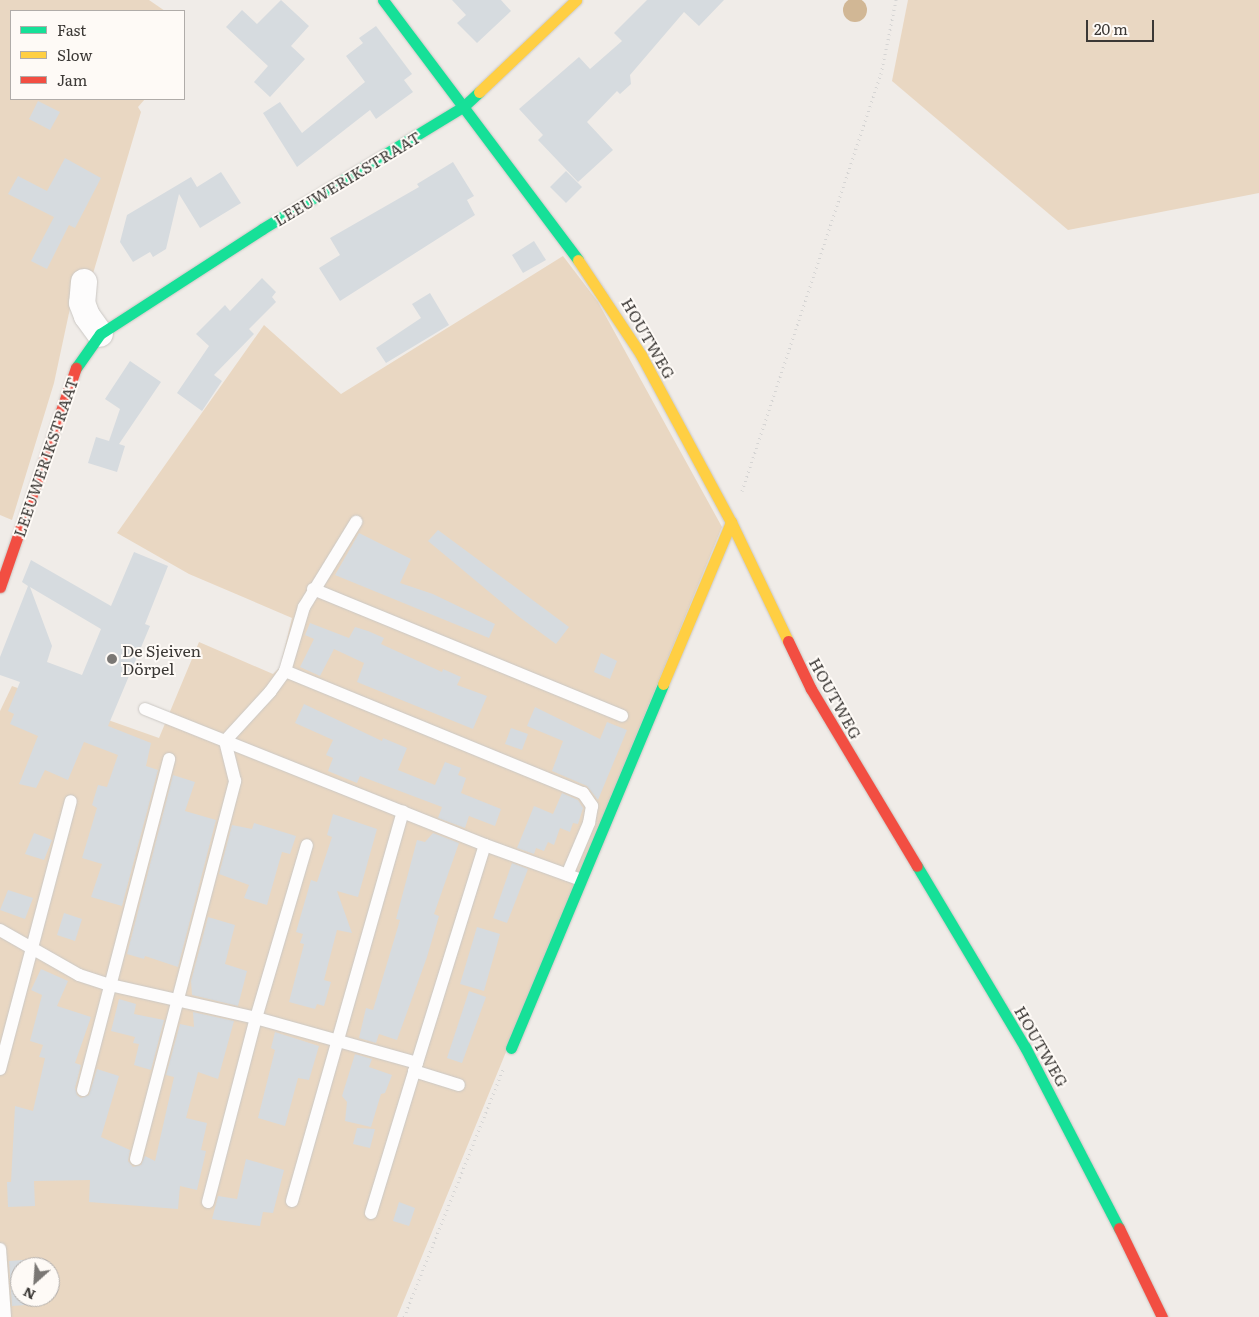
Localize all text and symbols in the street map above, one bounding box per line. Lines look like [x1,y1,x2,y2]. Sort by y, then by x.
legend [10,10,185,100]
scale bar [1089,10,1156,42]
text: 20 m [1094,17,1128,40]
text: Fast [57,18,86,41]
text: Slow [57,43,92,66]
text: Jam [57,68,87,91]
street label: LEEUWERIKSTRAAT [270,127,424,229]
street label: HOUTWEG [618,294,680,382]
street label: LEEUWERIKSTRAAT [9,375,81,539]
place label: De Sjeiven Dörpel [122,640,201,678]
marker: De Sjeiven Dörpel [106,653,118,665]
street label: HOUTWEG [806,654,866,742]
street label: HOUTWEG [1011,1002,1073,1090]
north arrow [10,1257,60,1307]
text: N [19,1283,39,1306]

